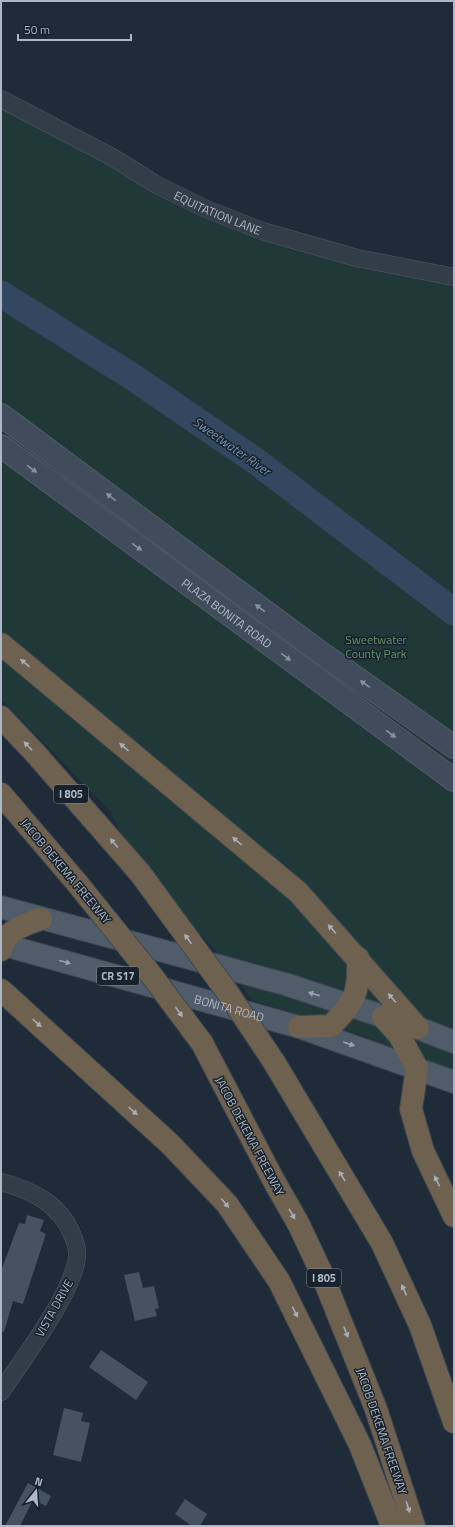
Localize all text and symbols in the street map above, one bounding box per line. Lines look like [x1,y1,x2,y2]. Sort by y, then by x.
scale bar [18,16,131,42]
text: 50 m [24,20,50,39]
street label: EQUITATION LANE [171,185,265,239]
water label: Sweetwater River [189,412,276,481]
one-way arrow [27,465,38,474]
one-way arrow [105,493,116,501]
one-way arrow [132,542,142,550]
street label: PLAZA BONITA ROAD [178,573,277,653]
one-way arrow [255,604,265,612]
park label: Sweetwater County Park [345,630,407,663]
one-way arrow [281,653,292,661]
one-way arrow [19,659,30,668]
one-way arrow [360,680,371,688]
one-way arrow [386,730,397,738]
one-way arrow [24,741,33,751]
one-way arrow [119,742,130,751]
road number: I 805 [54,785,88,803]
street label: JACOB DEKEMA FREEWAY [16,814,116,928]
one-way arrow [232,836,243,845]
one-way arrow [110,839,119,848]
one-way arrow [328,925,337,934]
one-way arrow [184,933,192,944]
one-way arrow [59,959,71,965]
road number: CR S17 [97,967,139,985]
street label: BONITA ROAD [192,989,267,1026]
one-way arrow [307,990,319,996]
one-way arrow [388,993,397,1003]
one-way arrow [175,1007,183,1018]
one-way arrow [32,1019,42,1028]
one-way arrow [344,1041,356,1047]
street label: JACOB DEKEMA FREEWAY [210,1073,290,1200]
one-way arrow [128,1106,138,1115]
one-way arrow [338,1170,345,1182]
one-way arrow [434,1175,440,1186]
one-way arrow [220,1197,229,1208]
one-way arrow [289,1208,296,1220]
road number: I 805 [307,1269,341,1287]
street label: VISTA DRIVE [30,1275,78,1340]
one-way arrow [400,1284,407,1296]
one-way arrow [292,1306,298,1318]
one-way arrow [343,1327,349,1339]
street label: JACOB DEKEMA FREEWAY [351,1365,413,1497]
north arrow [16,1471,56,1511]
text: N [33,1473,45,1490]
one-way arrow [405,1502,411,1514]

